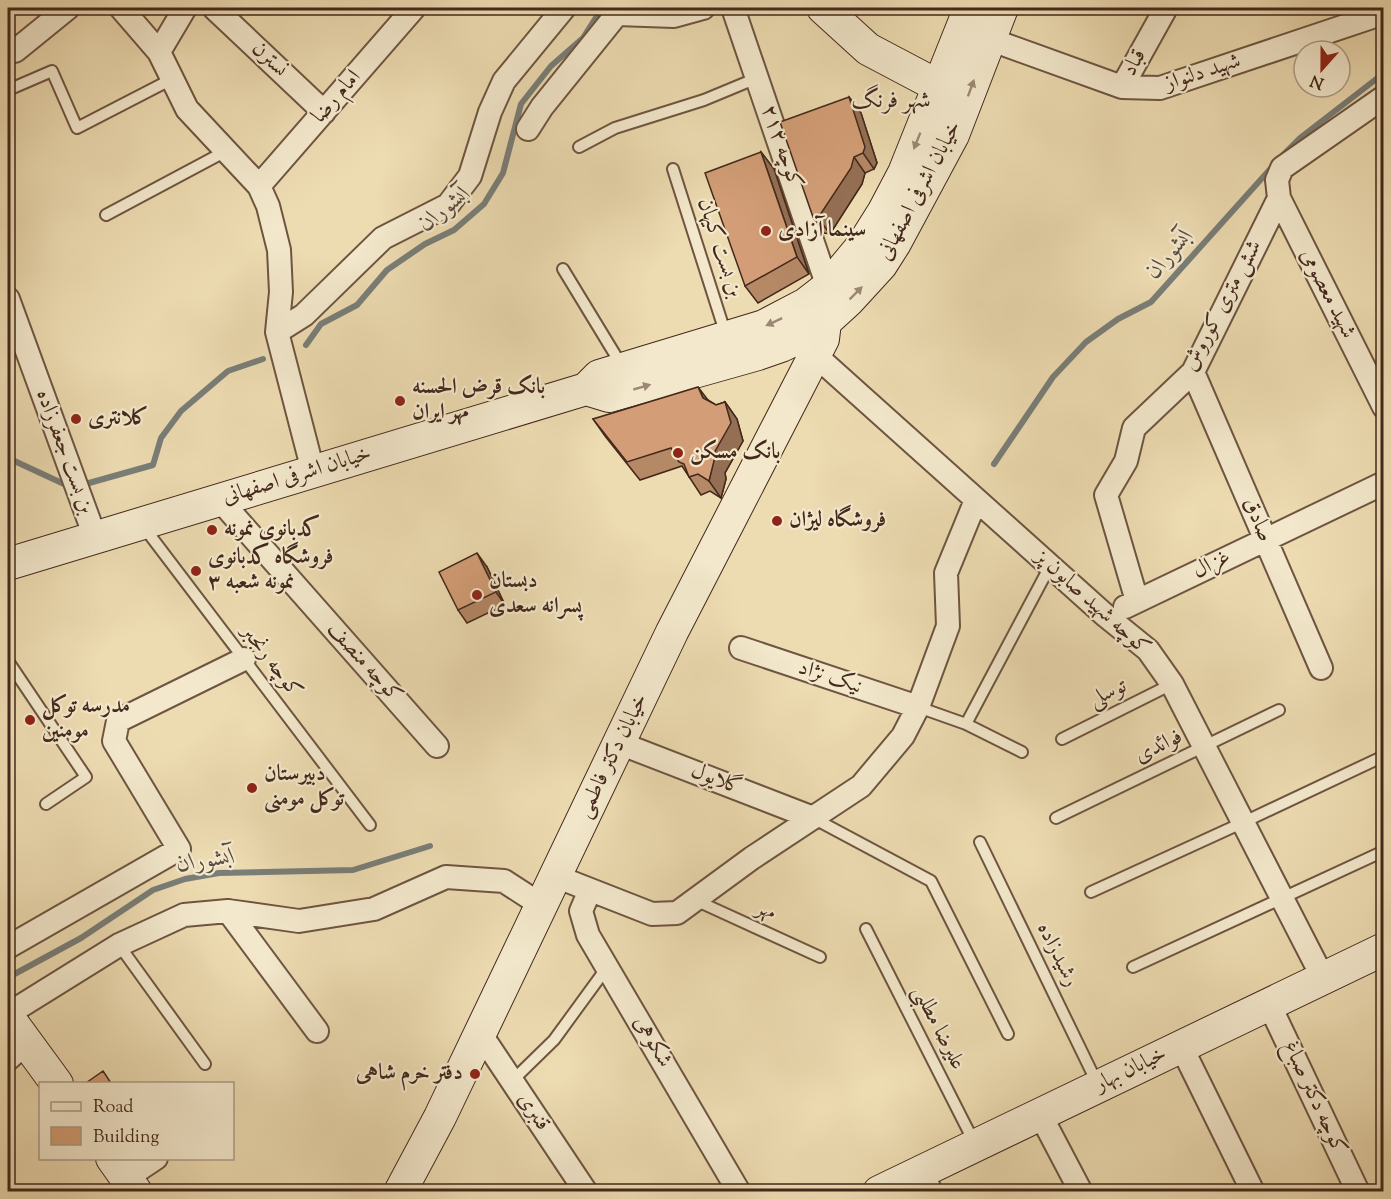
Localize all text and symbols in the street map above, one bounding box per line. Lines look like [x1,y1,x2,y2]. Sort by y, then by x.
street label: نسترن [243,34,295,86]
north arrow [1292,39,1352,99]
street label: قباد [1115,44,1155,82]
street label: شهید دلنواز [1159,46,1245,101]
street label: امام رضا [305,63,370,132]
text: N [1307,68,1328,94]
one-way arrow [966,79,976,97]
district label: شهر فرنگ [851,84,931,118]
street label: کوچه ۲۱۲ [752,101,810,193]
street label: خیابان اشرفی اصفهانی [870,115,970,267]
one-way arrow [912,132,921,150]
water label: آبشوران [411,177,479,241]
street label: بن بست کیهان [688,194,750,302]
place label: سینما آزادی [778,215,866,247]
water label: آبشوران [1138,221,1202,287]
marker: سینما آزادی [759,224,773,238]
street label: شش متری کوروش [1175,235,1271,377]
street label: شهید معصومی [1291,243,1363,345]
one-way arrow [849,286,863,301]
one-way arrow [765,317,782,326]
place label: بانک قرض الحسنه مهر ایران [412,372,545,429]
one-way arrow [633,382,651,391]
street label: بن بست جعفرزاده [27,385,101,519]
marker: بانک قرض الحسنه مهر ایران [393,394,407,408]
place label: کلانتری [88,403,149,435]
marker: کلانتری [69,412,83,426]
place label: بانک مسکن [690,437,781,469]
street label: خیابان اشرفی اصفهانی [218,438,376,514]
marker: بانک مسکن [671,446,685,460]
street label: صادق [1233,493,1281,547]
place label: فروشگاه لیژان [789,504,886,537]
place label: کدبانوی نمونه [224,514,320,546]
marker: فروشگاه لیژان [770,514,784,528]
marker: کدبانوی نمونه [205,523,219,537]
place label: فروشگاه کدبانوی نمونه شعبه ۳ [208,541,333,599]
street label: کوچه شهید صابون پز [1025,541,1157,664]
street label: غزال [1187,542,1237,588]
marker: فروشگاه کدبانوی نمونه شعبه ۳ [189,564,203,578]
place label: دبستان پسرانه سعدی [489,566,584,623]
marker: دبستان پسرانه سعدی [470,588,484,602]
street label: کوچه منصف [319,615,409,711]
street label: کوچه رنجبر [231,617,309,706]
street label: نیک نژاد [794,653,866,703]
street label: توسلی [1084,671,1133,717]
street label: خیابان دکتر فاطمی [569,688,657,824]
place label: مدرسه توکل مومنین [42,691,130,748]
marker: مدرسه توکل مومنین [23,713,37,727]
street label: فوائدی [1130,722,1188,772]
street label: گلایول [686,756,746,804]
place label: دبیرستان توکل مومنی [264,759,345,816]
marker: دبیرستان توکل مومنی [245,781,259,795]
water label: آبشوران [174,840,238,882]
street label: مهر [749,892,781,930]
street label: رشیدزاده [1028,917,1086,993]
street label: علیرضا مطلبی [903,980,973,1076]
street label: شکوهی [624,1010,680,1074]
street label: کوچه دکتر صباغ [1274,1036,1354,1160]
street label: خیابان بهار [1088,1039,1173,1102]
place label: دفتر خرم شاهی [355,1058,463,1091]
marker: دفتر خرم شاهی [468,1067,482,1081]
legend [39,1082,234,1160]
street label: قنبری [508,1086,558,1138]
text: Road [93,1095,133,1121]
text: Building [93,1125,159,1151]

